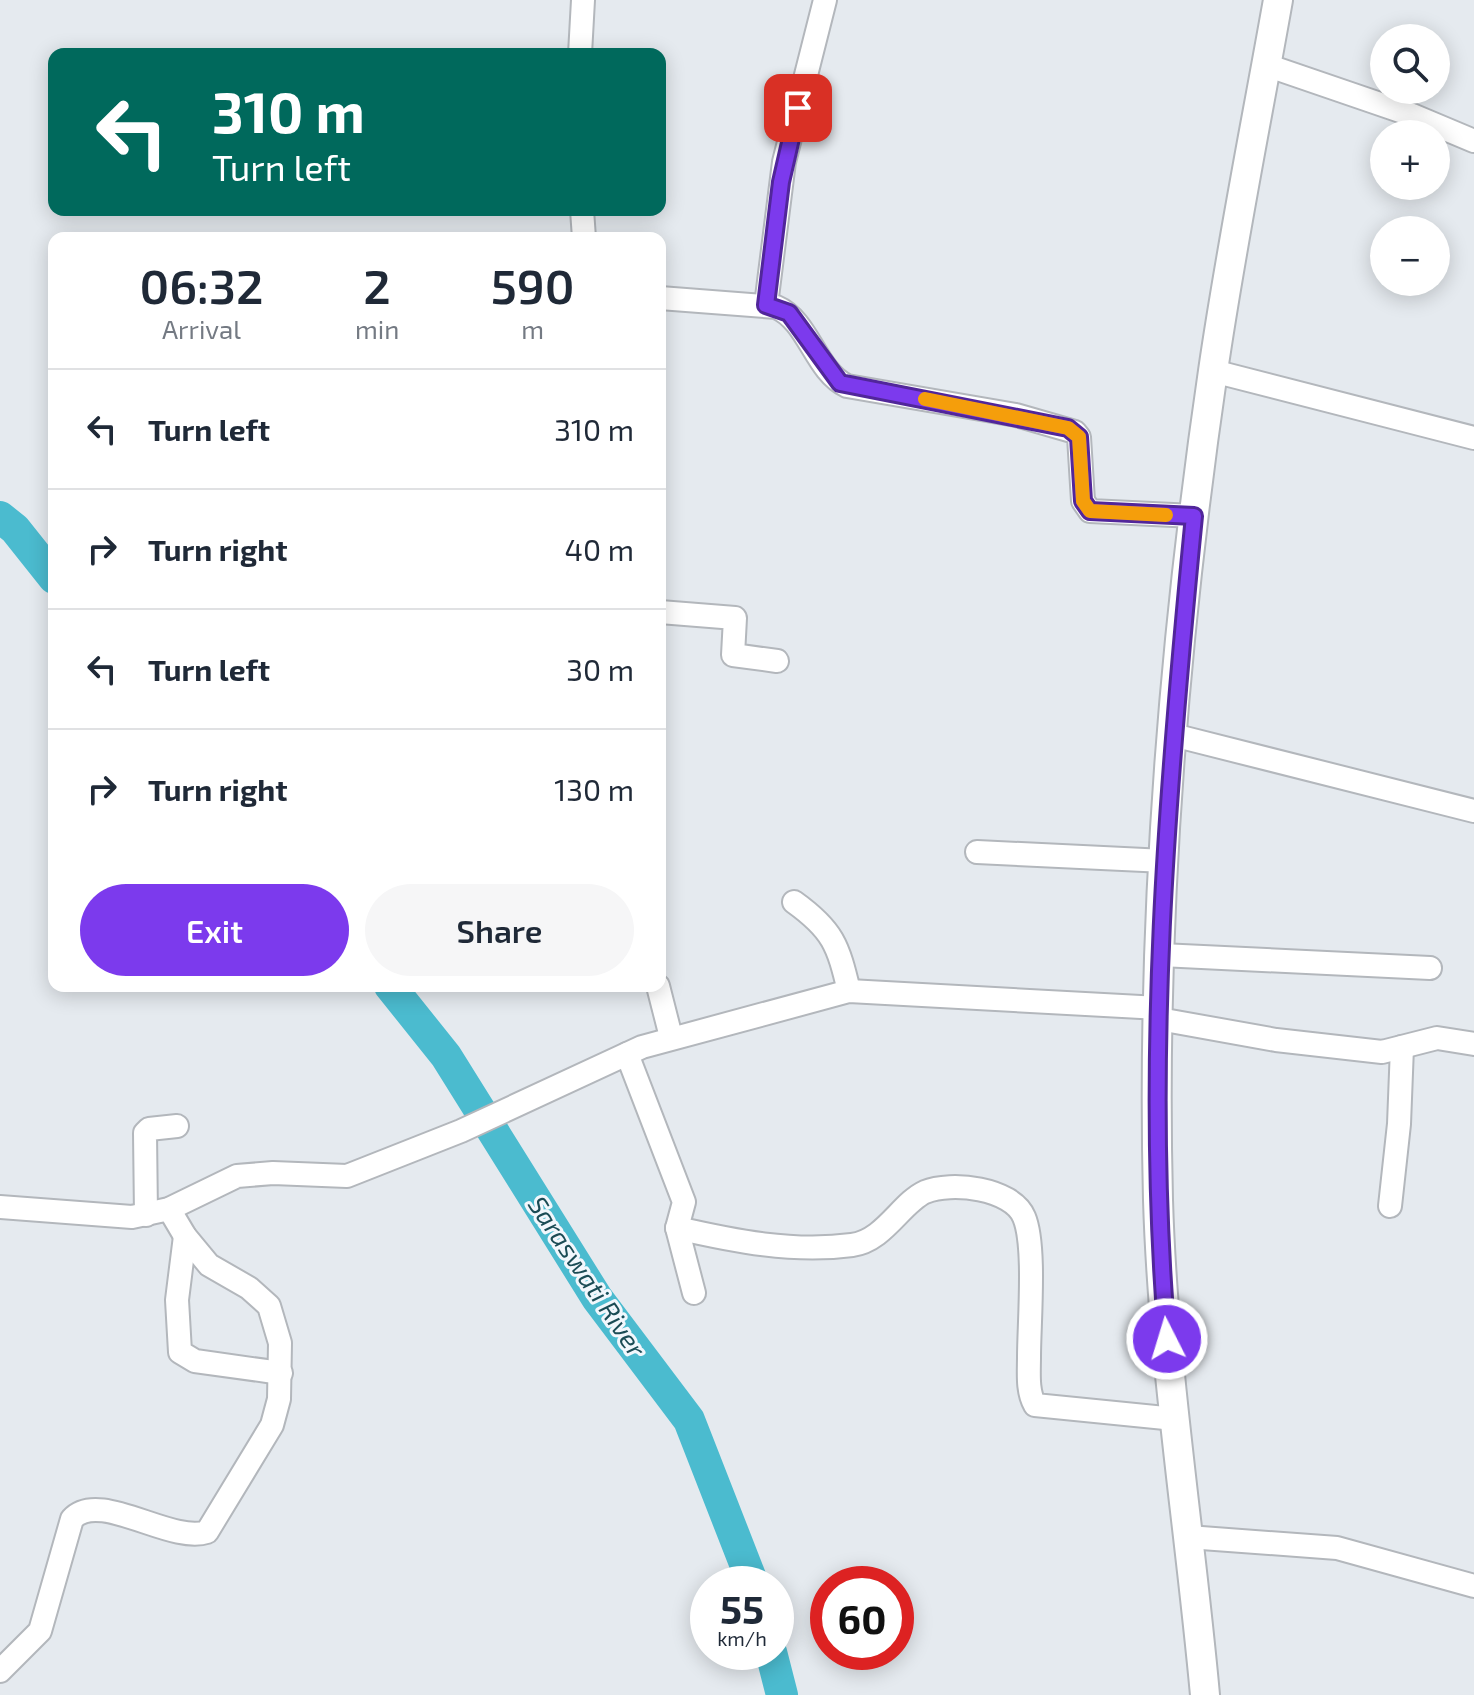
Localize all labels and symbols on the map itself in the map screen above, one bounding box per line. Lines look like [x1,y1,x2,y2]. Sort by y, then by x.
pin [764,74,832,142]
water label: Saraswati River [523,1190,654,1363]
position arrow [1125,1297,1209,1381]
speed limit sign: 60 [810,1566,914,1670]

